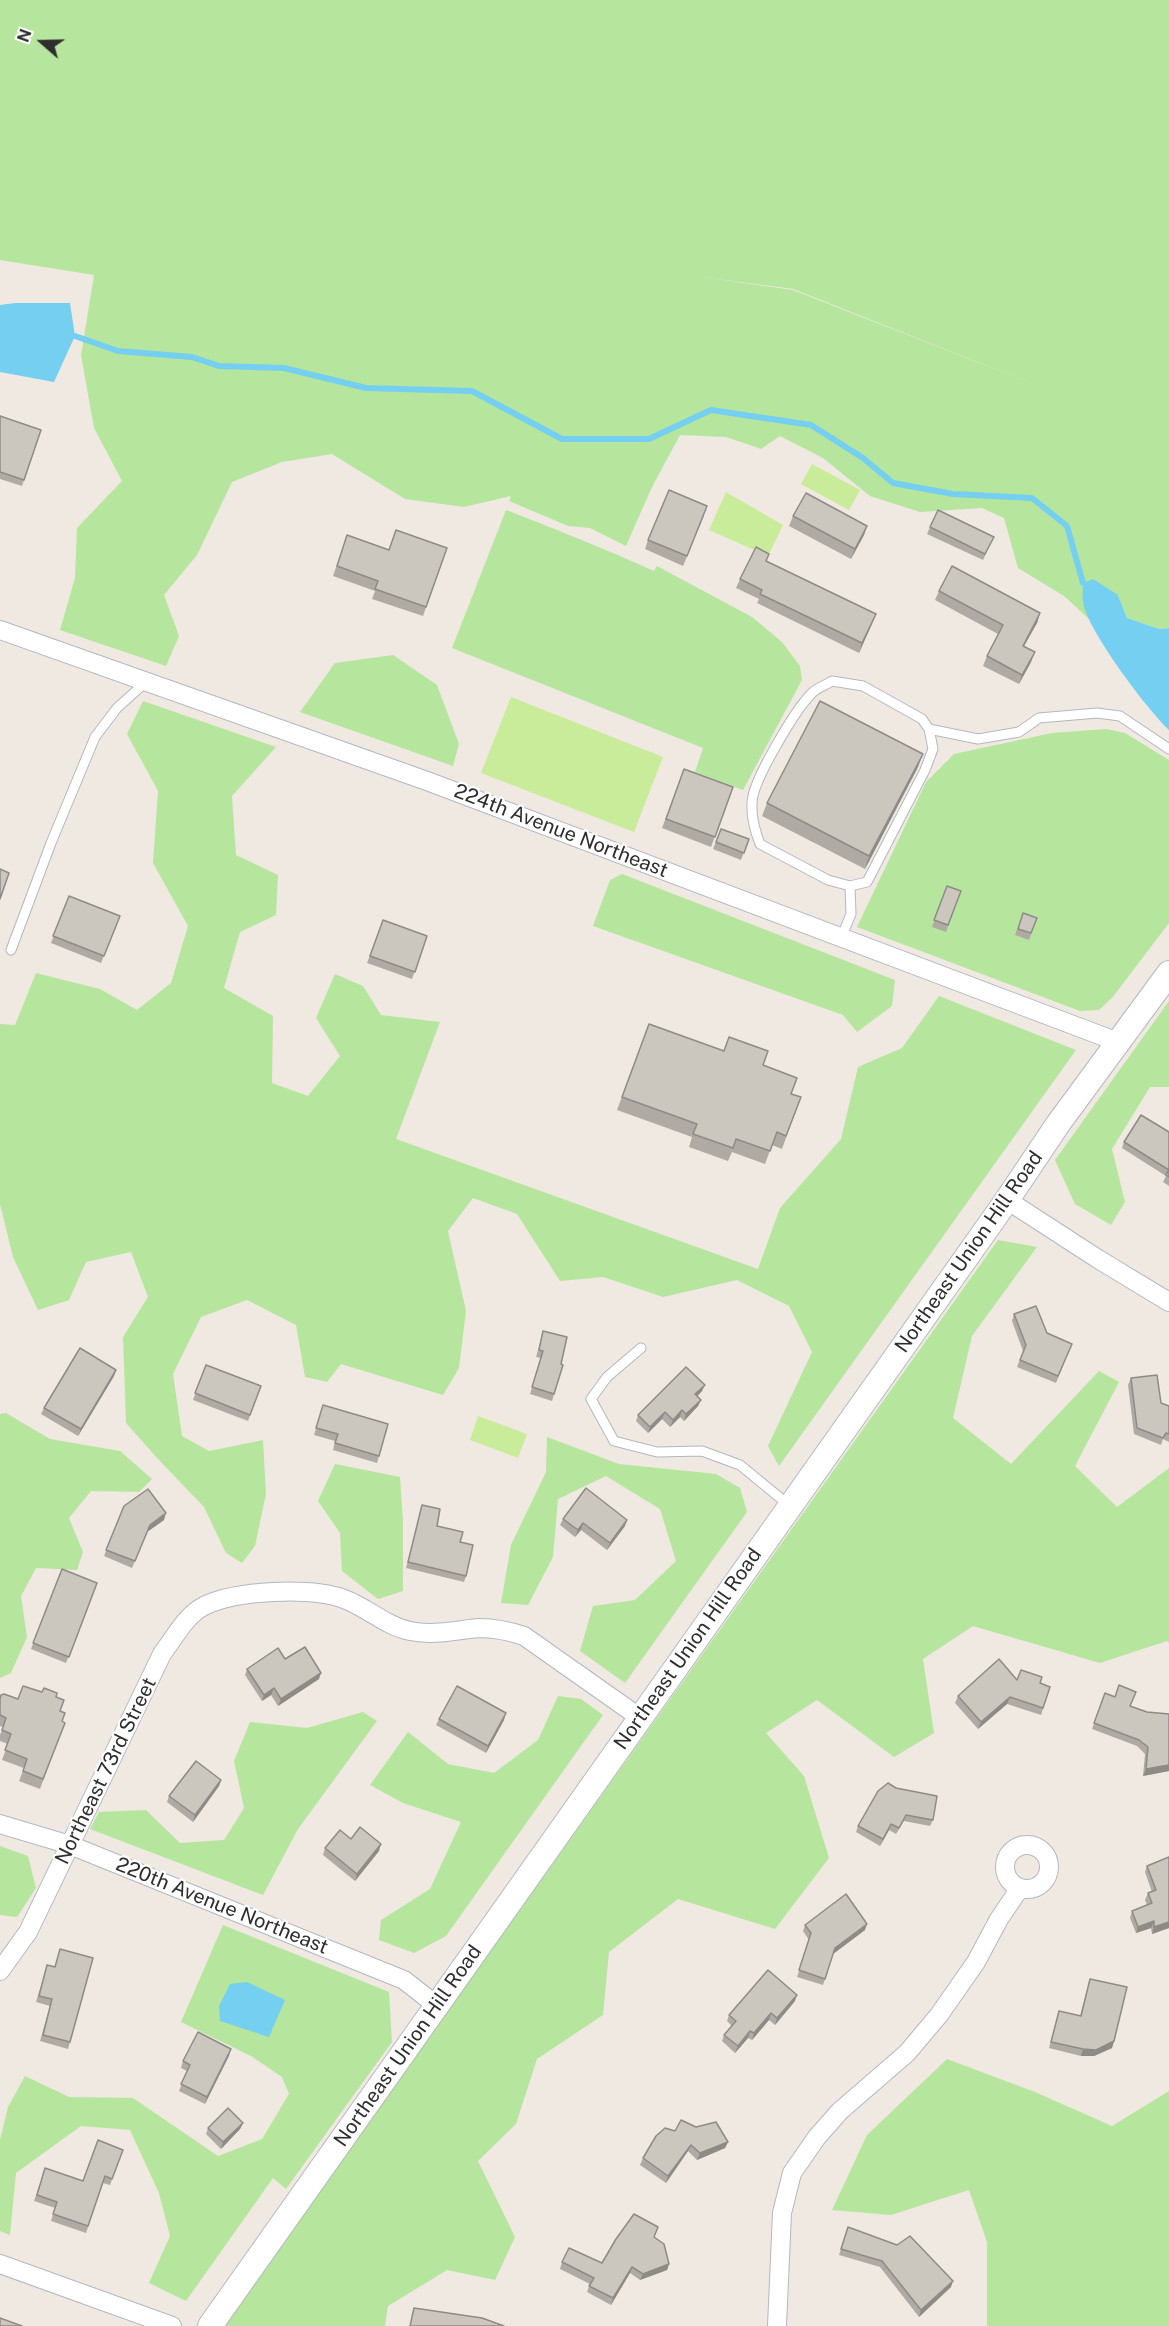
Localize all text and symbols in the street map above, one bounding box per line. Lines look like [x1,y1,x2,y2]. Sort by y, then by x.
north arrow [12,12,72,72]
text: N [14,27,36,45]
street label: 224th Avenue Northeast [451,779,671,883]
street label: Northeast Union Hill Road [890,1147,1048,1357]
street label: Northeast Union Hill Road [609,1544,767,1754]
street label: Northeast 73rd Street [50,1674,162,1868]
street label: 220th Avenue Northeast [112,1852,332,1960]
street label: Northeast Union Hill Road [329,1941,487,2151]

